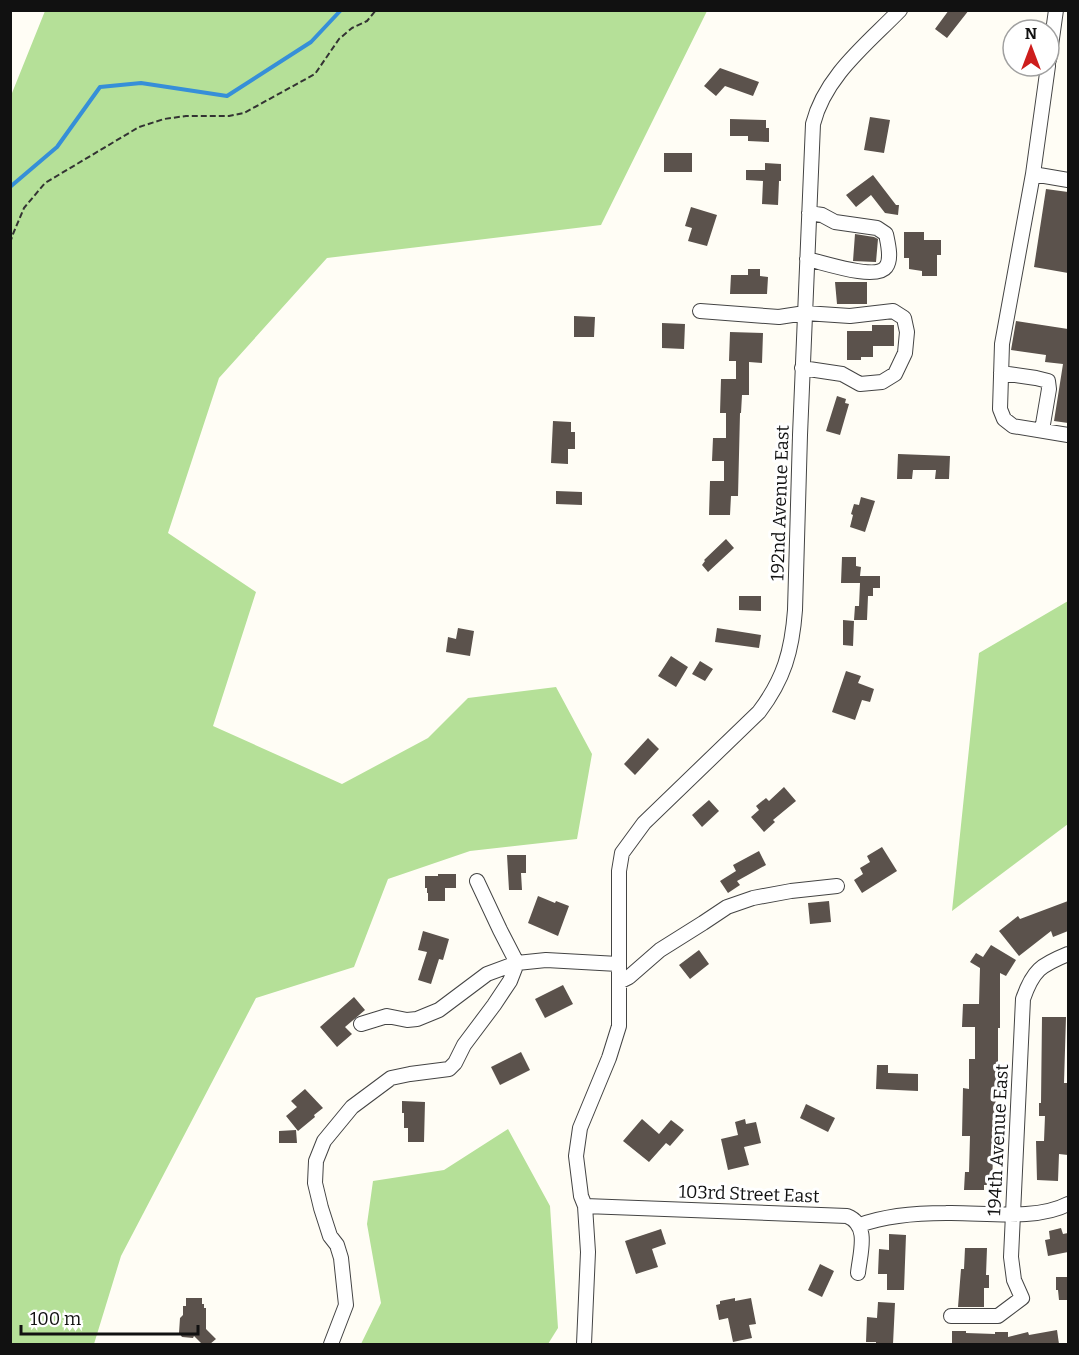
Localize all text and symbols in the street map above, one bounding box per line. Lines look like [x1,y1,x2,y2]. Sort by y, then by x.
north arrow [1001,18,1061,78]
text: N [1025,24,1037,43]
street label: 192nd Avenue East [766,424,794,581]
street label: 194th Avenue East [983,1063,1013,1217]
street label: 103rd Street East [678,1181,820,1207]
scale bar [21,1298,198,1336]
text: 100 m [30,1308,81,1330]

